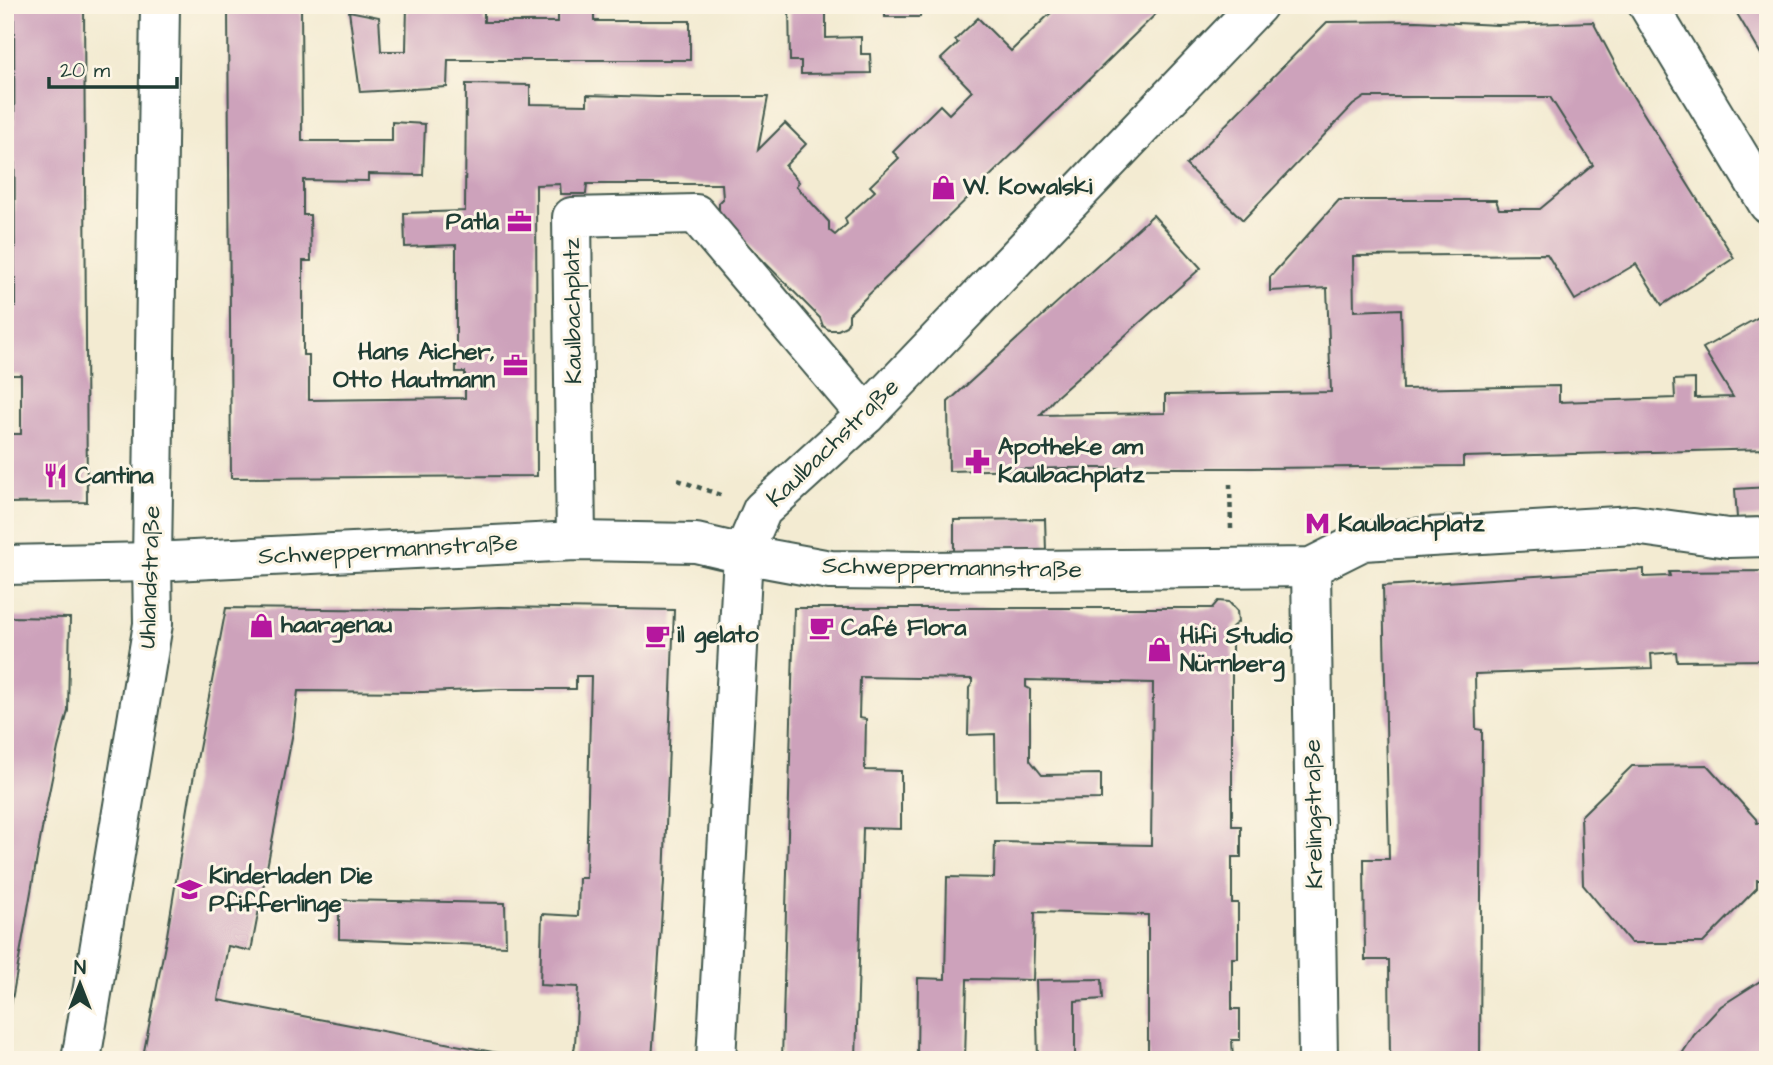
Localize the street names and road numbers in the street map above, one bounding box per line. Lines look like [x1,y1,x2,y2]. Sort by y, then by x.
street label: Kaulbachplatz [555,237,591,384]
street label: Kaulbachstraße [759,371,907,515]
street label: Uhlandstraße [131,505,169,649]
street label: Schweppermannstraße [257,526,519,574]
street label: Schweppermannstraße [822,549,1082,587]
street label: Krelingstraße [1296,739,1333,889]

